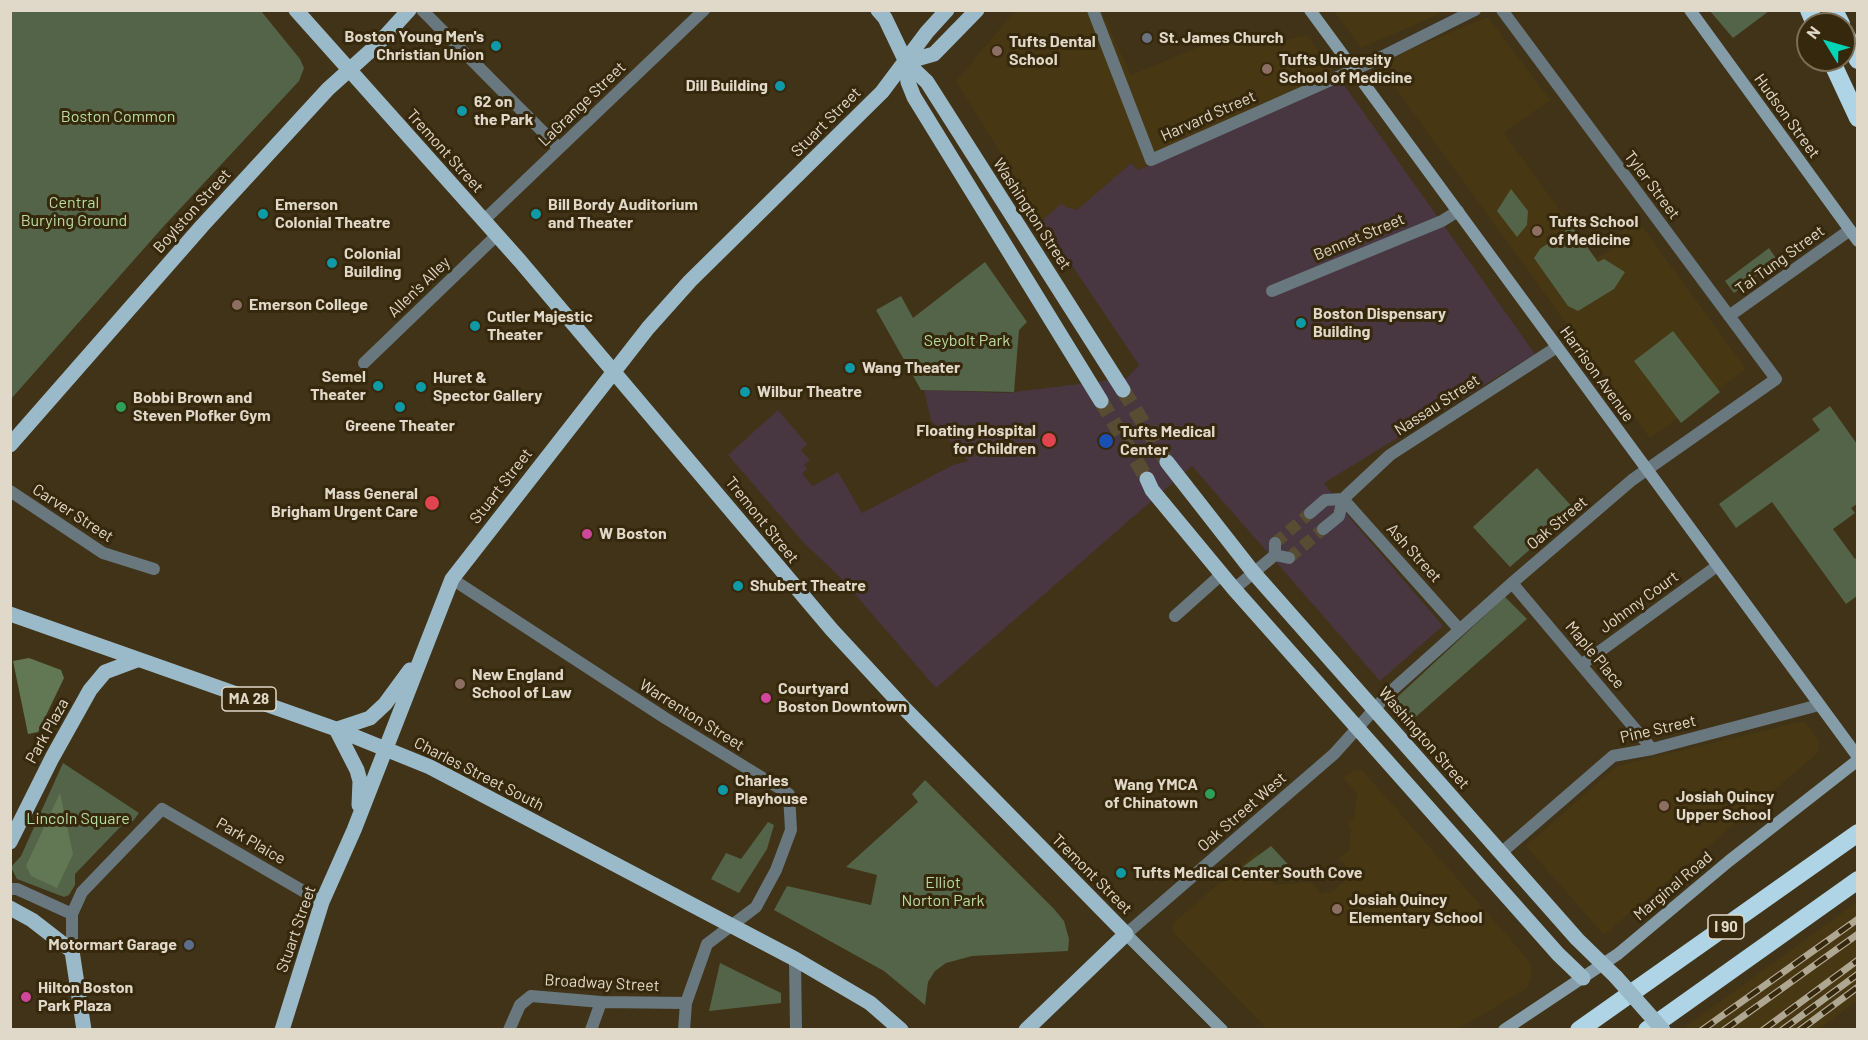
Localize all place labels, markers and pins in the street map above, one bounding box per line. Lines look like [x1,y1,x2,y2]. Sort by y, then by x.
place label: Boston Young Men's Christian Union [345,27,484,65]
place label: St. James Church [1159,28,1284,48]
marker: St. James Church [1140,31,1154,45]
place label: Tufts Dental School [1009,32,1096,70]
marker: Boston Young Men's Christian Union [489,39,503,53]
marker: Tufts Dental School [990,44,1004,58]
place label: Tufts University School of Medicine [1279,50,1412,88]
marker: Tufts University School of Medicine [1260,62,1274,76]
place label: Dill Building [686,76,768,96]
marker: Dill Building [773,79,787,93]
place label: 62 on the Park [474,92,533,130]
marker: 62 on the Park [455,104,469,118]
place label: Emerson Colonial Theatre [275,195,391,233]
place label: Bill Bordy Auditorium and Theater [548,195,698,233]
marker: Emerson Colonial Theatre [256,207,270,221]
marker: Bill Bordy Auditorium and Theater [529,207,543,221]
place label: Tufts School of Medicine [1549,212,1638,250]
marker: Tufts School of Medicine [1530,224,1544,238]
place label: Colonial Building [344,244,401,282]
marker: Colonial Building [325,256,339,270]
place label: Emerson College [249,295,368,315]
marker: Emerson College [230,298,244,312]
place label: Boston Dispensary Building [1313,304,1446,342]
place label: Cutler Majestic Theater [487,307,593,345]
marker: Boston Dispensary Building [1294,316,1308,330]
marker: Cutler Majestic Theater [468,319,482,333]
place label: Wang Theater [862,358,960,378]
marker: Wang Theater [843,361,857,375]
place label: Semel Theater [310,367,366,405]
place label: Huret & Spector Gallery [433,368,542,406]
marker: Semel Theater [371,379,385,393]
marker: Huret & Spector Gallery [414,380,428,394]
place label: Wilbur Theatre [757,382,862,402]
marker: Wilbur Theatre [738,385,752,399]
place label: Bobbi Brown and Steven Plofker Gym [133,388,271,426]
marker: Bobbi Brown and Steven Plofker Gym [114,400,128,414]
marker: Greene Theater [393,400,407,414]
place label: Greene Theater [345,416,455,436]
place label: Floating Hospital for Children [916,421,1036,459]
place label: Tufts Medical Center [1120,422,1215,460]
marker: Floating Hospital for Children [1040,431,1058,449]
marker: Tufts Medical Center [1097,432,1115,450]
place label: Mass General Brigham Urgent Care [271,484,418,522]
marker: Mass General Brigham Urgent Care [423,494,441,512]
place label: W Boston [599,524,667,544]
marker: W Boston [580,527,594,541]
place label: Shubert Theatre [750,576,866,596]
marker: Shubert Theatre [731,579,745,593]
place label: New England School of Law [472,665,572,703]
marker: New England School of Law [453,677,467,691]
place label: Courtyard Boston Downtown [778,679,907,717]
marker: Courtyard Boston Downtown [759,691,773,705]
place label: Charles Playhouse [735,771,808,809]
place label: Wang YMCA of Chinatown [1105,775,1198,813]
marker: Charles Playhouse [716,783,730,797]
marker: Wang YMCA of Chinatown [1203,787,1217,801]
place label: Josiah Quincy Upper School [1676,787,1774,825]
marker: Josiah Quincy Upper School [1657,799,1671,813]
place label: Tufts Medical Center South Cove [1133,863,1362,883]
marker: Tufts Medical Center South Cove [1114,866,1128,880]
place label: Josiah Quincy Elementary School [1349,890,1482,928]
marker: Josiah Quincy Elementary School [1330,902,1344,916]
place label: Motormart Garage [48,935,177,955]
marker: Motormart Garage [182,938,196,952]
place label: Hilton Boston Park Plaza [38,978,133,1016]
marker: Hilton Boston Park Plaza [19,990,33,1004]

